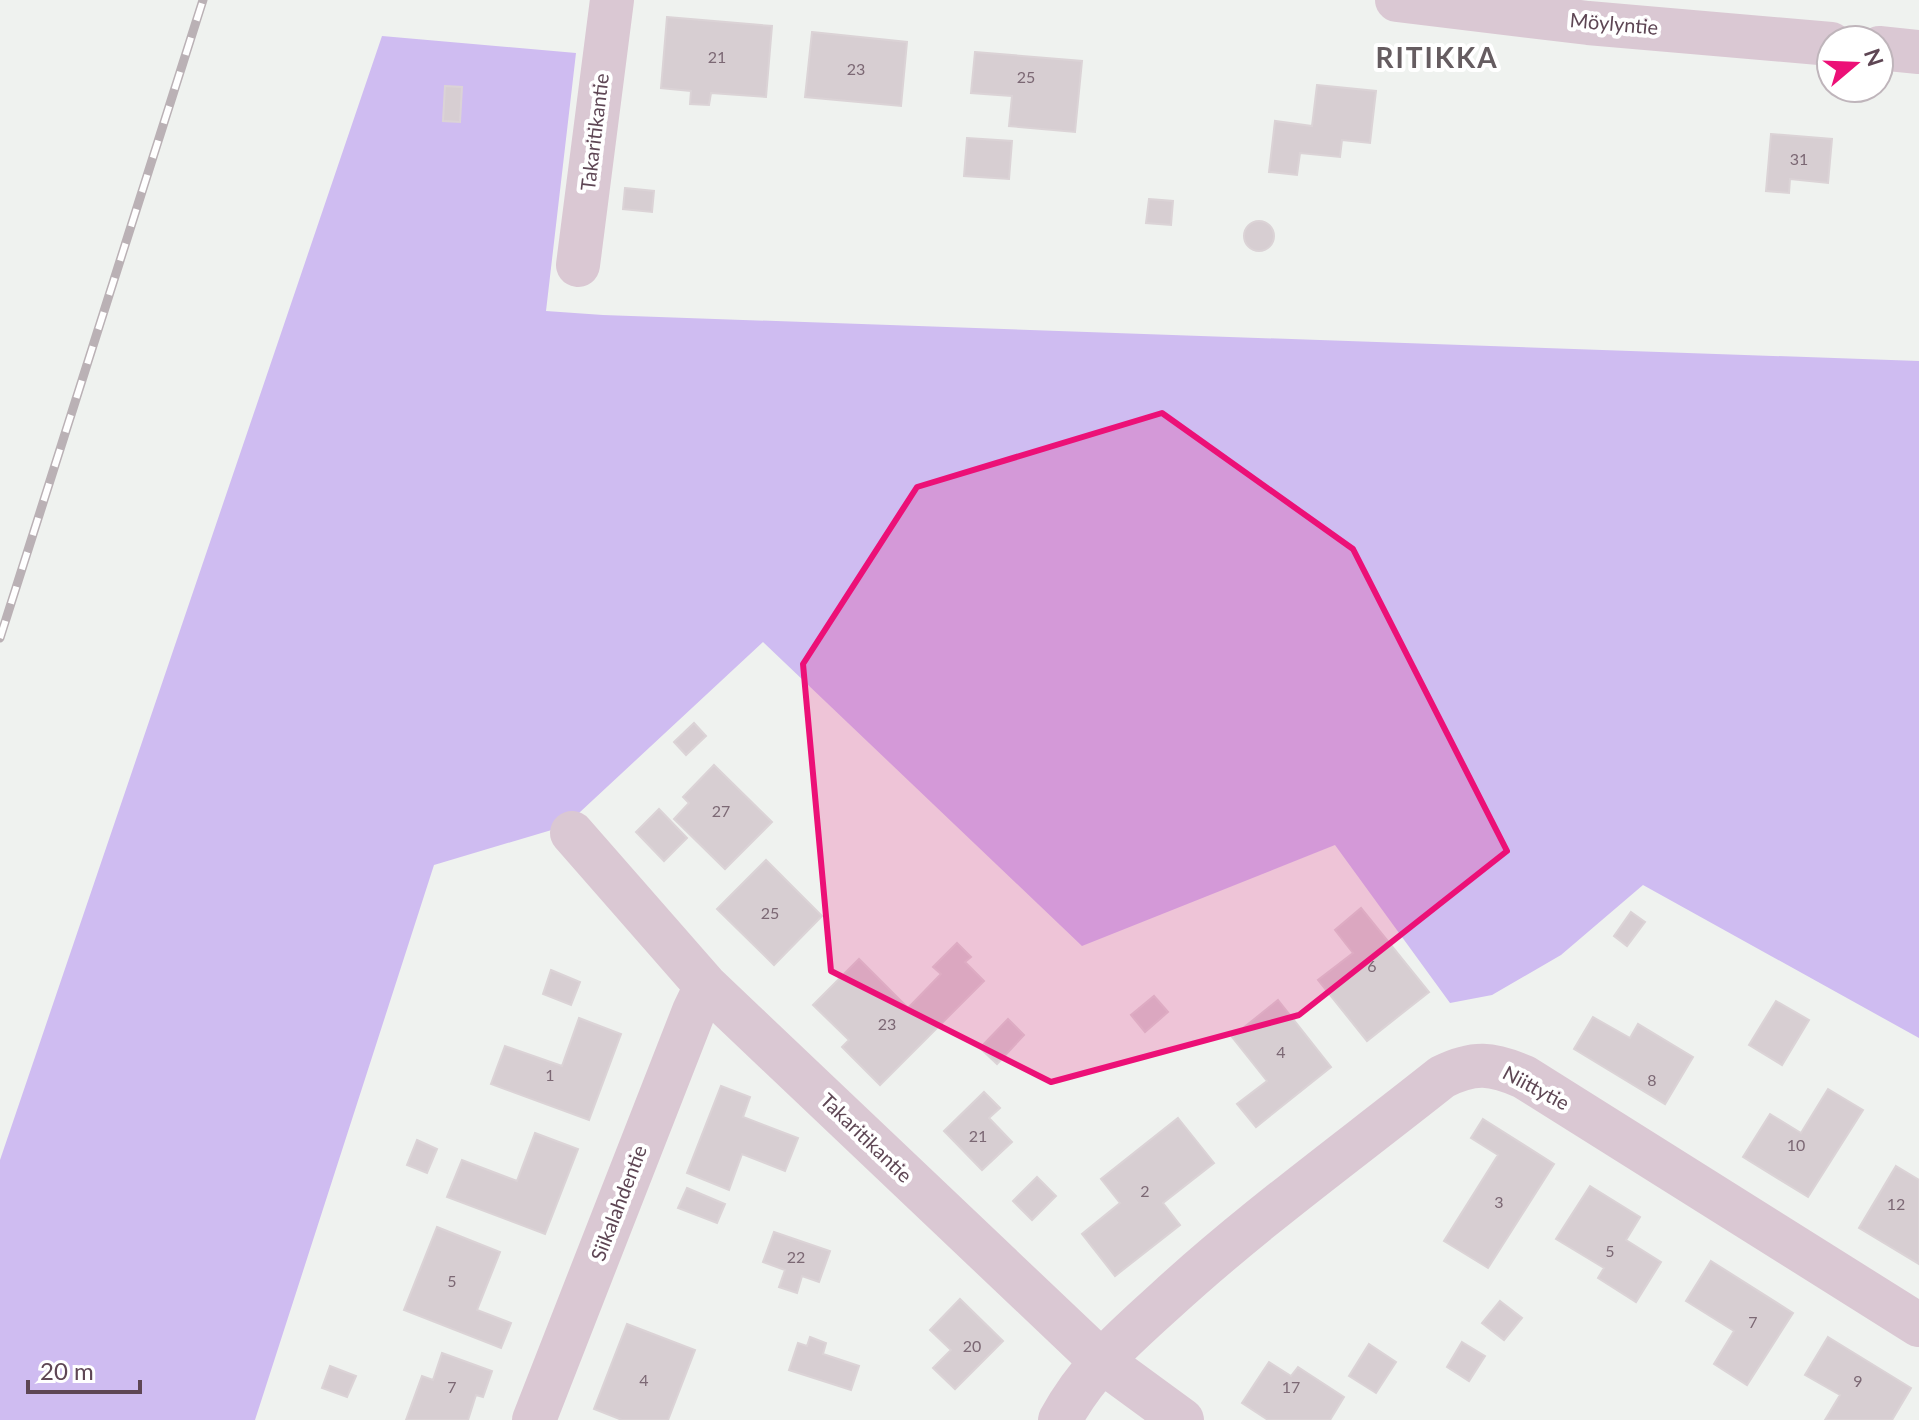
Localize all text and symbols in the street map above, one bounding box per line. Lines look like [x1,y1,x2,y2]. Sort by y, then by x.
street label: Möylyntie [1569,7,1659,39]
north arrow [1815,24,1895,104]
district label: RITIKKA [1375,40,1499,74]
text: N [1859,45,1890,70]
house number: 21 [708,47,726,66]
house number: 23 [847,59,865,78]
house number: 25 [1017,67,1035,86]
street label: Takaritikantie [575,72,613,192]
house number: 31 [1790,149,1808,168]
house number: 27 [712,801,730,820]
house number: 25 [761,903,779,922]
house number: 6 [1367,956,1377,975]
house number: 23 [878,1014,896,1033]
house number: 4 [1276,1042,1286,1061]
street label: Niittytie [1499,1060,1574,1115]
house number: 1 [545,1065,555,1084]
house number: 8 [1647,1070,1657,1089]
street label: Takaritikantie [816,1088,917,1187]
house number: 21 [969,1126,987,1145]
house number: 10 [1787,1135,1805,1154]
street label: Siikalahdentie [585,1141,651,1264]
house number: 2 [1140,1181,1150,1200]
house number: 3 [1494,1192,1504,1211]
house number: 12 [1887,1194,1905,1213]
house number: 5 [1605,1241,1615,1260]
house number: 22 [787,1247,805,1266]
house number: 5 [447,1271,457,1290]
house number: 7 [1748,1312,1758,1331]
house number: 20 [963,1336,981,1355]
scale bar [28,1344,140,1394]
text: 20 m [40,1356,94,1385]
house number: 4 [639,1370,649,1389]
house number: 9 [1853,1371,1863,1390]
house number: 7 [447,1377,457,1396]
house number: 17 [1282,1377,1300,1396]

